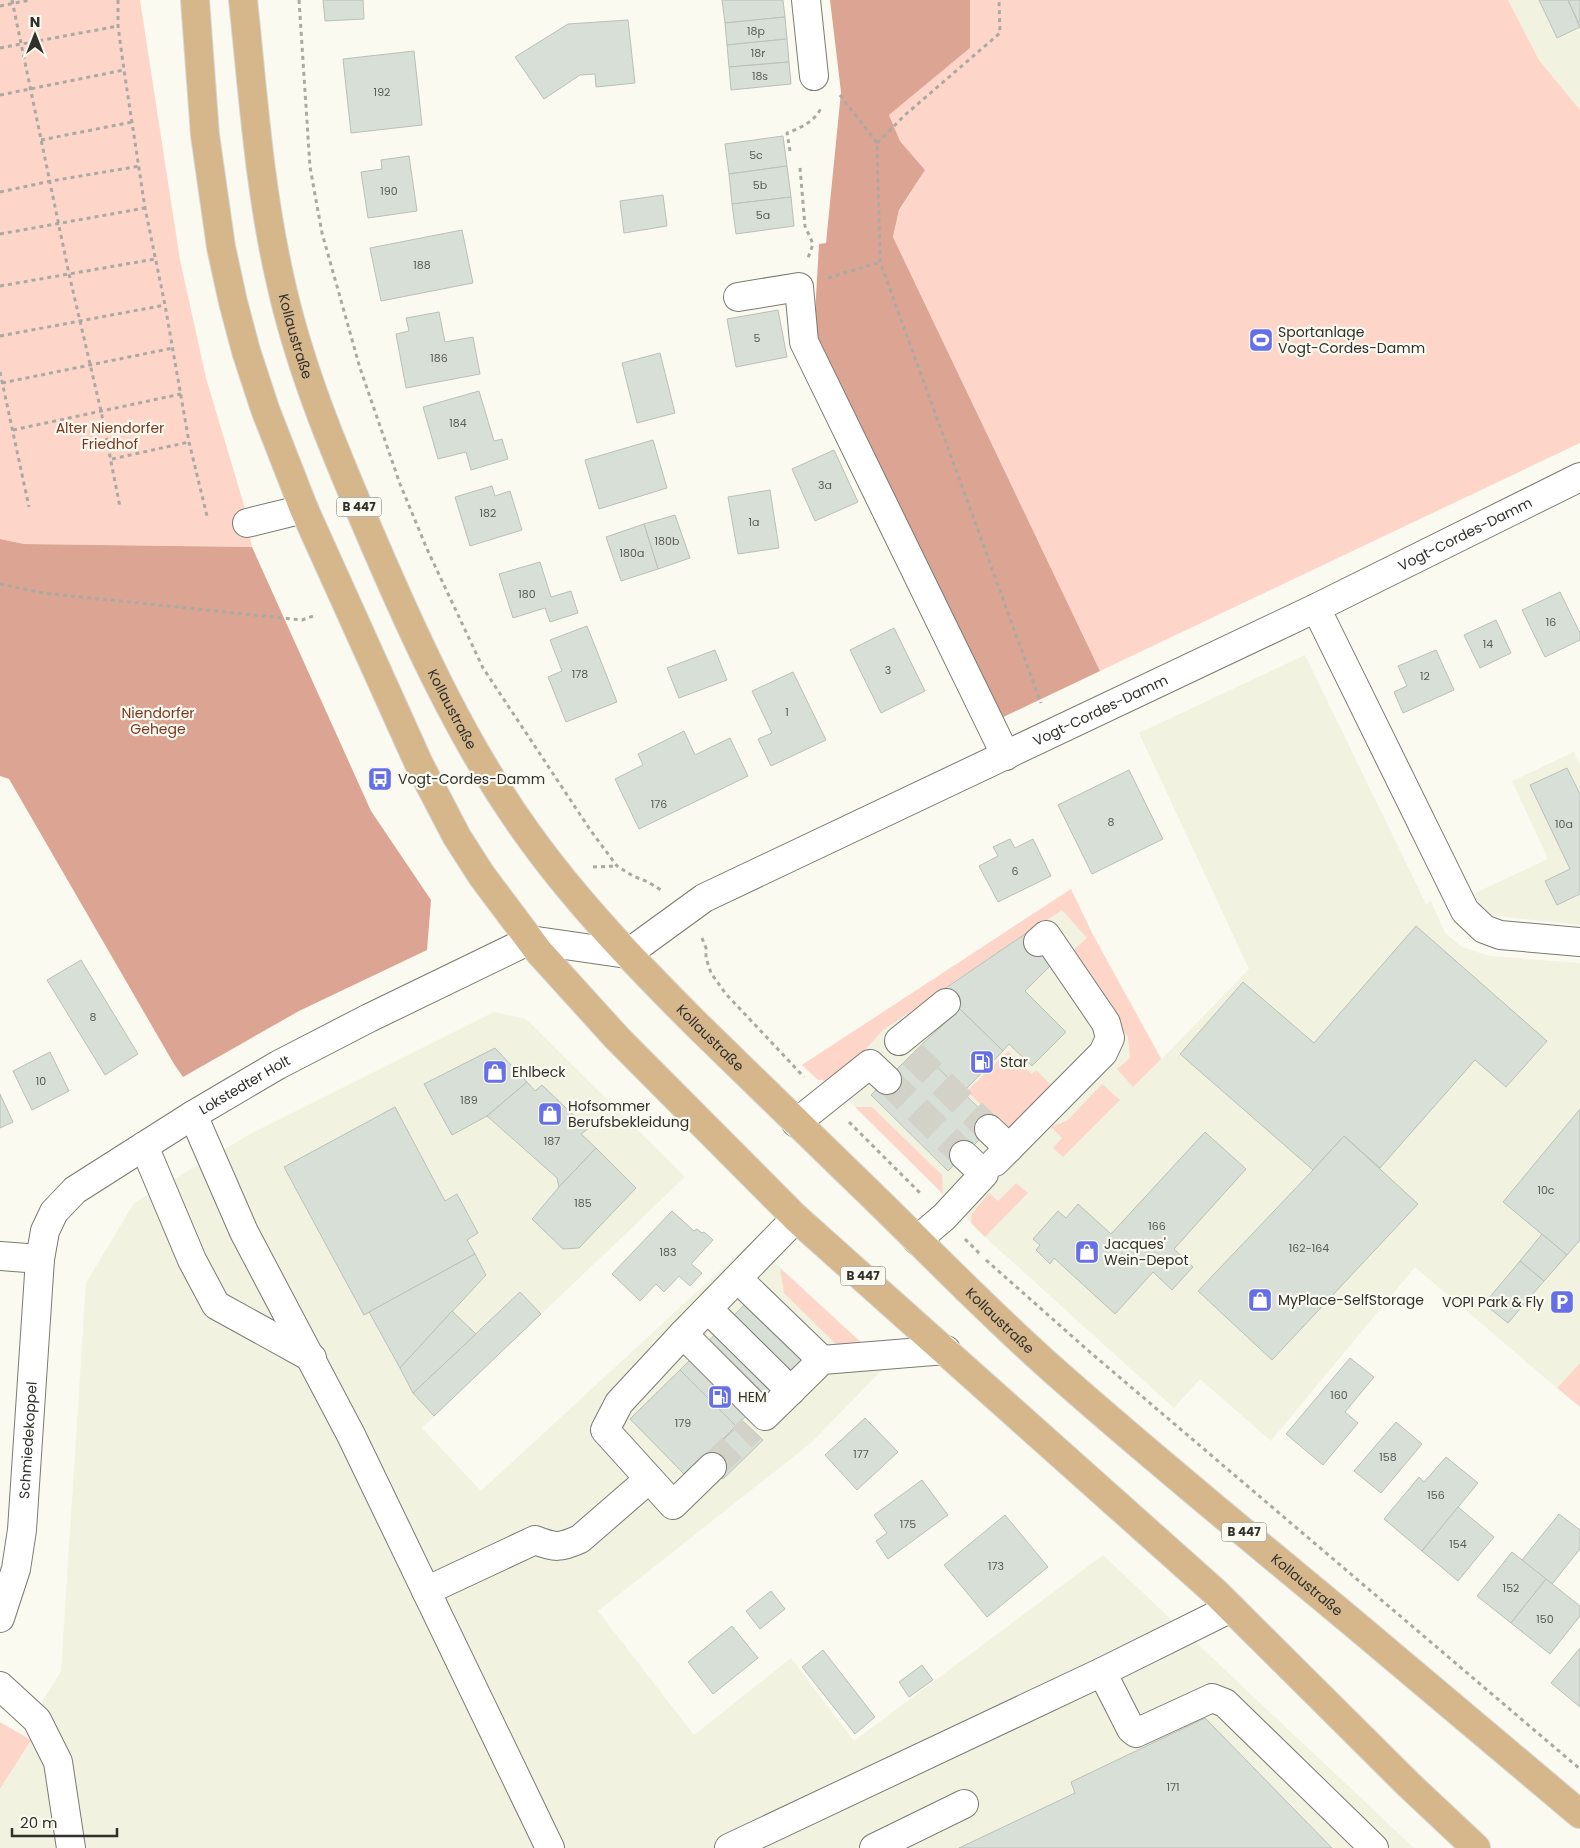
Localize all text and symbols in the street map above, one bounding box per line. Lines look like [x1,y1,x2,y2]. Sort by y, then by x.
north arrow [10,10,60,60]
text: N [30,12,40,32]
house number: 18p [747,23,765,39]
house number: 18r [751,45,765,61]
house number: 18s [752,68,768,84]
house number: 192 [374,84,390,100]
house number: 5c [749,147,763,163]
house number: 5b [753,177,767,193]
house number: 190 [380,183,398,199]
house number: 5a [756,207,770,223]
house number: 188 [413,257,431,273]
street label: Kollaustraße [274,292,318,382]
place label: Sportanlage Vogt-Cordes-Damm [1278,322,1425,358]
sports icon: Sportanlage Vogt-Cordes-Damm [1248,327,1274,353]
house number: 5 [754,330,761,346]
house number: 186 [430,350,448,366]
house number: 184 [449,415,467,431]
park label: Alter Niendorfer Friedhof [56,418,164,454]
house number: 3a [818,477,832,493]
street label: Vogt-Cordes-Damm [1395,492,1535,576]
road number: B 447 [336,498,382,516]
house number: 182 [480,505,496,521]
house number: 1a [749,514,759,530]
house number: 180b [655,533,679,549]
house number: 180a [620,545,644,561]
house number: 180 [518,586,536,602]
house number: 16 [1546,614,1556,630]
house number: 14 [1483,636,1493,652]
house number: 3 [885,662,891,678]
street label: Kollaustraße [423,666,482,753]
house number: 178 [572,666,588,682]
house number: 12 [1420,668,1430,684]
street label: Vogt-Cordes-Damm [1030,670,1171,751]
park label: Niendorfer Gehege [121,703,195,739]
house number: 1 [785,704,789,720]
bus stop icon: Vogt-Cordes-Damm [367,766,393,792]
place label: Vogt-Cordes-Damm [398,769,545,789]
house number: 176 [651,796,667,812]
house number: 8 [1108,814,1115,830]
house number: 10a [1555,816,1573,832]
house number: 6 [1012,863,1019,879]
street label: Kollaustraße [672,1000,749,1076]
house number: 8 [90,1009,97,1025]
fuel station icon: Star [969,1049,995,1075]
street label: Lokstedter Holt [195,1050,294,1119]
place label: Star [1000,1052,1028,1072]
shop icon: Ehlbeck [482,1059,508,1085]
place label: Ehlbeck [512,1062,566,1082]
house number: 10 [36,1073,46,1089]
house number: 189 [460,1092,478,1108]
place label: Hofsommer Berufsbekleidung [568,1096,689,1132]
shop icon: Hofsommer Berufsbekleidung [537,1101,563,1127]
house number: 187 [544,1133,560,1149]
house number: 10c [1537,1182,1555,1198]
house number: 185 [574,1195,592,1211]
house number: 166 [1148,1218,1166,1234]
place label: Jacques' Wein-Depot [1104,1234,1189,1270]
shop icon: Jacques' Wein-Depot [1074,1239,1100,1265]
house number: 162-164 [1289,1240,1329,1256]
house number: 183 [660,1244,676,1260]
road number: B 447 [840,1266,886,1285]
street label: Kollaustraße [961,1283,1039,1359]
shop icon: MyPlace-SelfStorage [1247,1287,1273,1313]
parking icon: VOPI Park & Fly [1549,1289,1575,1315]
place label: MyPlace-SelfStorage [1278,1290,1424,1310]
place label: VOPI Park & Fly [1442,1292,1544,1312]
street label: Schmiedekoppel [14,1381,42,1500]
fuel station icon: HEM [707,1384,733,1410]
place label: HEM [738,1387,767,1407]
house number: 160 [1330,1387,1348,1403]
house number: 179 [675,1415,691,1431]
house number: 177 [853,1446,869,1462]
house number: 158 [1379,1449,1397,1465]
house number: 156 [1427,1487,1445,1503]
house number: 175 [900,1516,916,1532]
road number: B 447 [1222,1522,1266,1541]
house number: 154 [1449,1536,1467,1552]
street label: Kollaustraße [1267,1549,1348,1621]
house number: 173 [988,1558,1004,1574]
house number: 152 [1503,1580,1519,1596]
house number: 150 [1536,1611,1554,1627]
house number: 171 [1166,1779,1180,1795]
scale bar [12,1806,118,1838]
text: 20 m [20,1812,58,1833]

